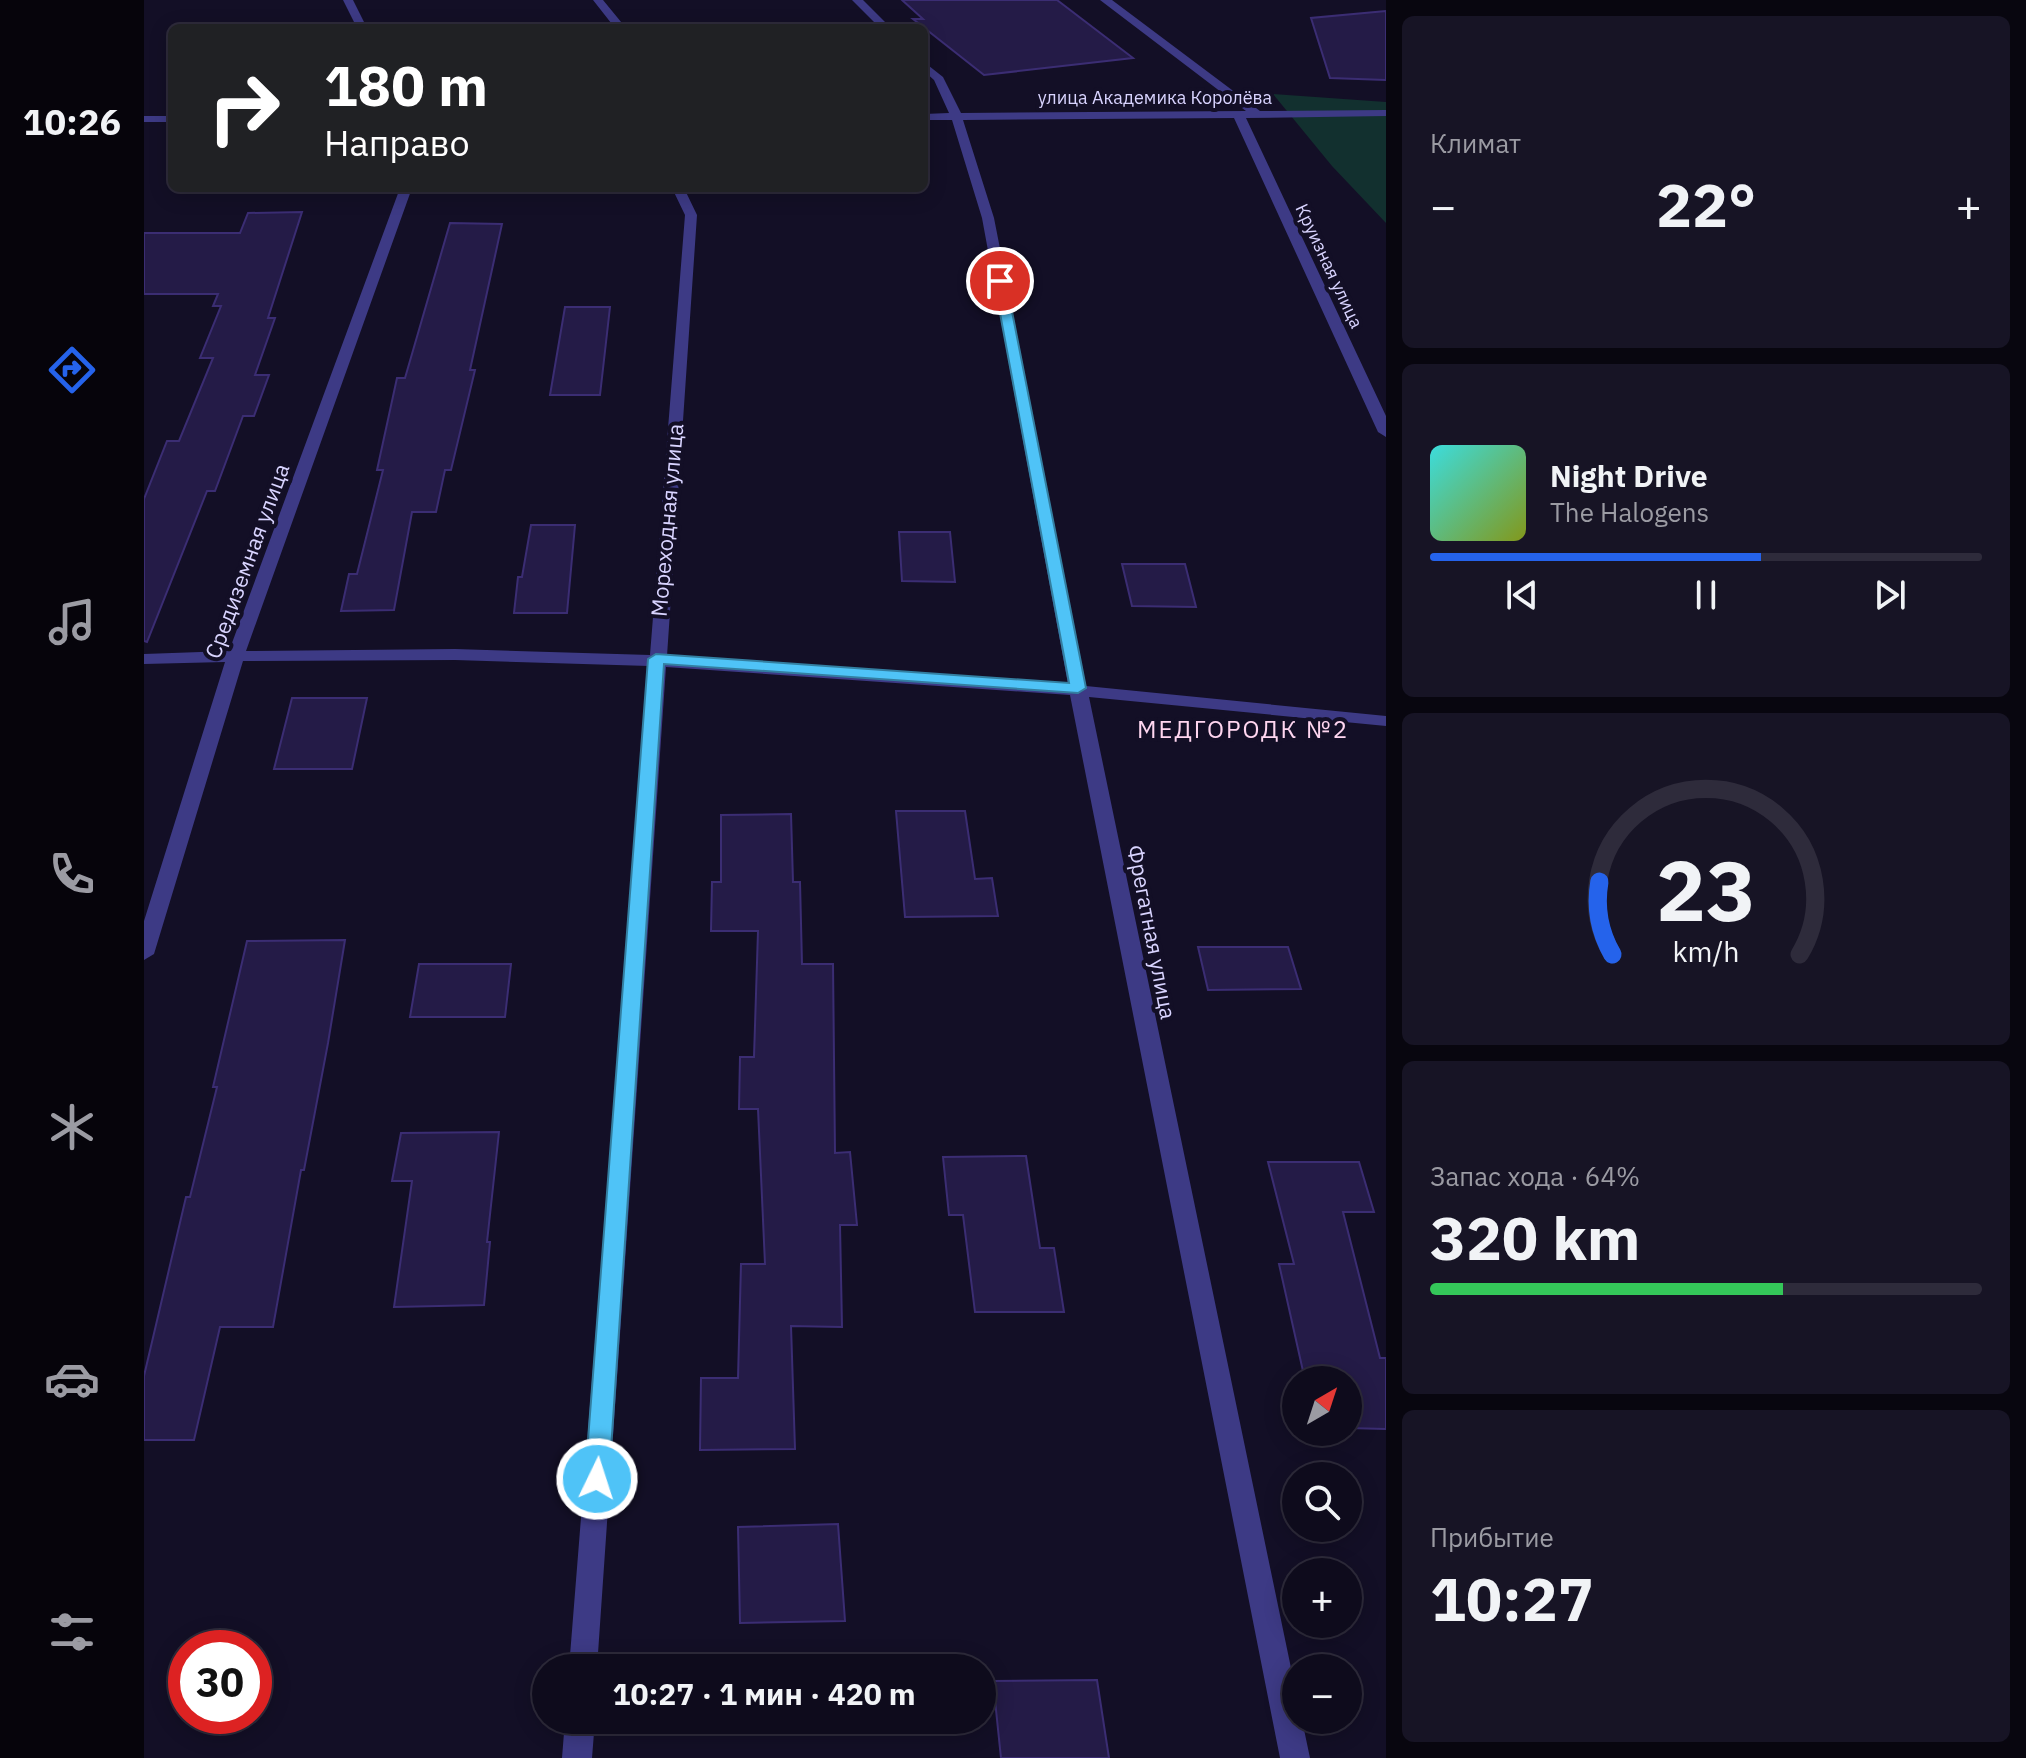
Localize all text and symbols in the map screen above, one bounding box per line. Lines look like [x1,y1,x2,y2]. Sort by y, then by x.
text: 180 m [324,49,488,121]
icon: right [192,56,296,160]
street label: улица Академика Королёва [1038,86,1273,109]
text: 10:26 [23,98,121,145]
text: Направо [324,119,470,166]
text: Климат [1430,126,1521,160]
text: 22° [1656,165,1756,244]
text: − [1430,177,1456,234]
text: + [1956,177,1982,234]
street label: Круизная улица [1291,200,1369,332]
pin [966,247,1034,315]
icon: arrive [978,259,1022,303]
icon: directions [44,342,100,398]
street label: Мореходная улица [644,422,689,618]
text: Night Drive [1550,456,1708,495]
street label: Средиземная улица [198,459,295,662]
text: The Halogens [1550,495,1709,529]
icon: previous [1500,573,1544,617]
icon: pause [1684,573,1728,617]
icon: next [1868,573,1912,617]
icon: music [44,594,100,650]
district label: МЕДГОРОДК №2 [1137,713,1349,745]
text: 23 [1656,836,1756,944]
street label: Фрегатная улица [1121,842,1184,1022]
icon: phone [44,846,100,902]
text: km/h [1672,933,1740,970]
icon: climate [44,1099,100,1155]
text: Запас хода · 64% [1430,1159,1640,1193]
text: 320 km [1430,1198,1640,1277]
icon: car [44,1351,100,1407]
north arrow [1282,1366,1362,1446]
map controls [1282,1366,1362,1734]
position arrow [555,1437,639,1521]
button: search [1282,1462,1362,1542]
text: Прибытие [1430,1520,1554,1554]
button: + [1282,1558,1362,1638]
text: 10:27 [1430,1559,1594,1638]
icon: filters [44,1604,100,1660]
speed limit sign: 30 [168,1630,272,1734]
button: − [1282,1654,1362,1734]
text: 10:27 · 1 мин · 420 m [612,1674,916,1713]

